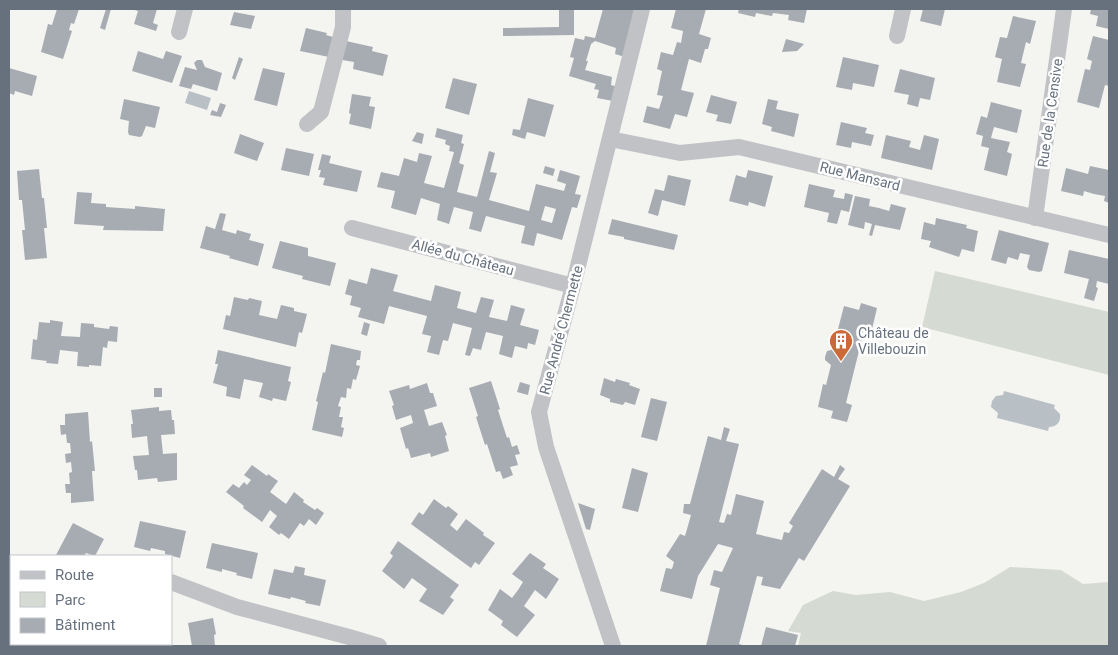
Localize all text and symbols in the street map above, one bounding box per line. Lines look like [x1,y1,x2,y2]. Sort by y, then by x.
street label: Rue de la Censive [1034,58,1066,168]
street label: Rue Mansard [818,158,902,194]
street label: Allée du Château [410,236,516,278]
street label: Rue André Chermette [536,264,586,396]
place label: Château de Villebouzin [858,325,929,357]
building icon: Château de Villebouzin [828,328,854,362]
legend [10,555,172,645]
text: Route [55,566,94,584]
text: Parc [55,591,85,609]
text: Bâtiment [55,616,115,634]

